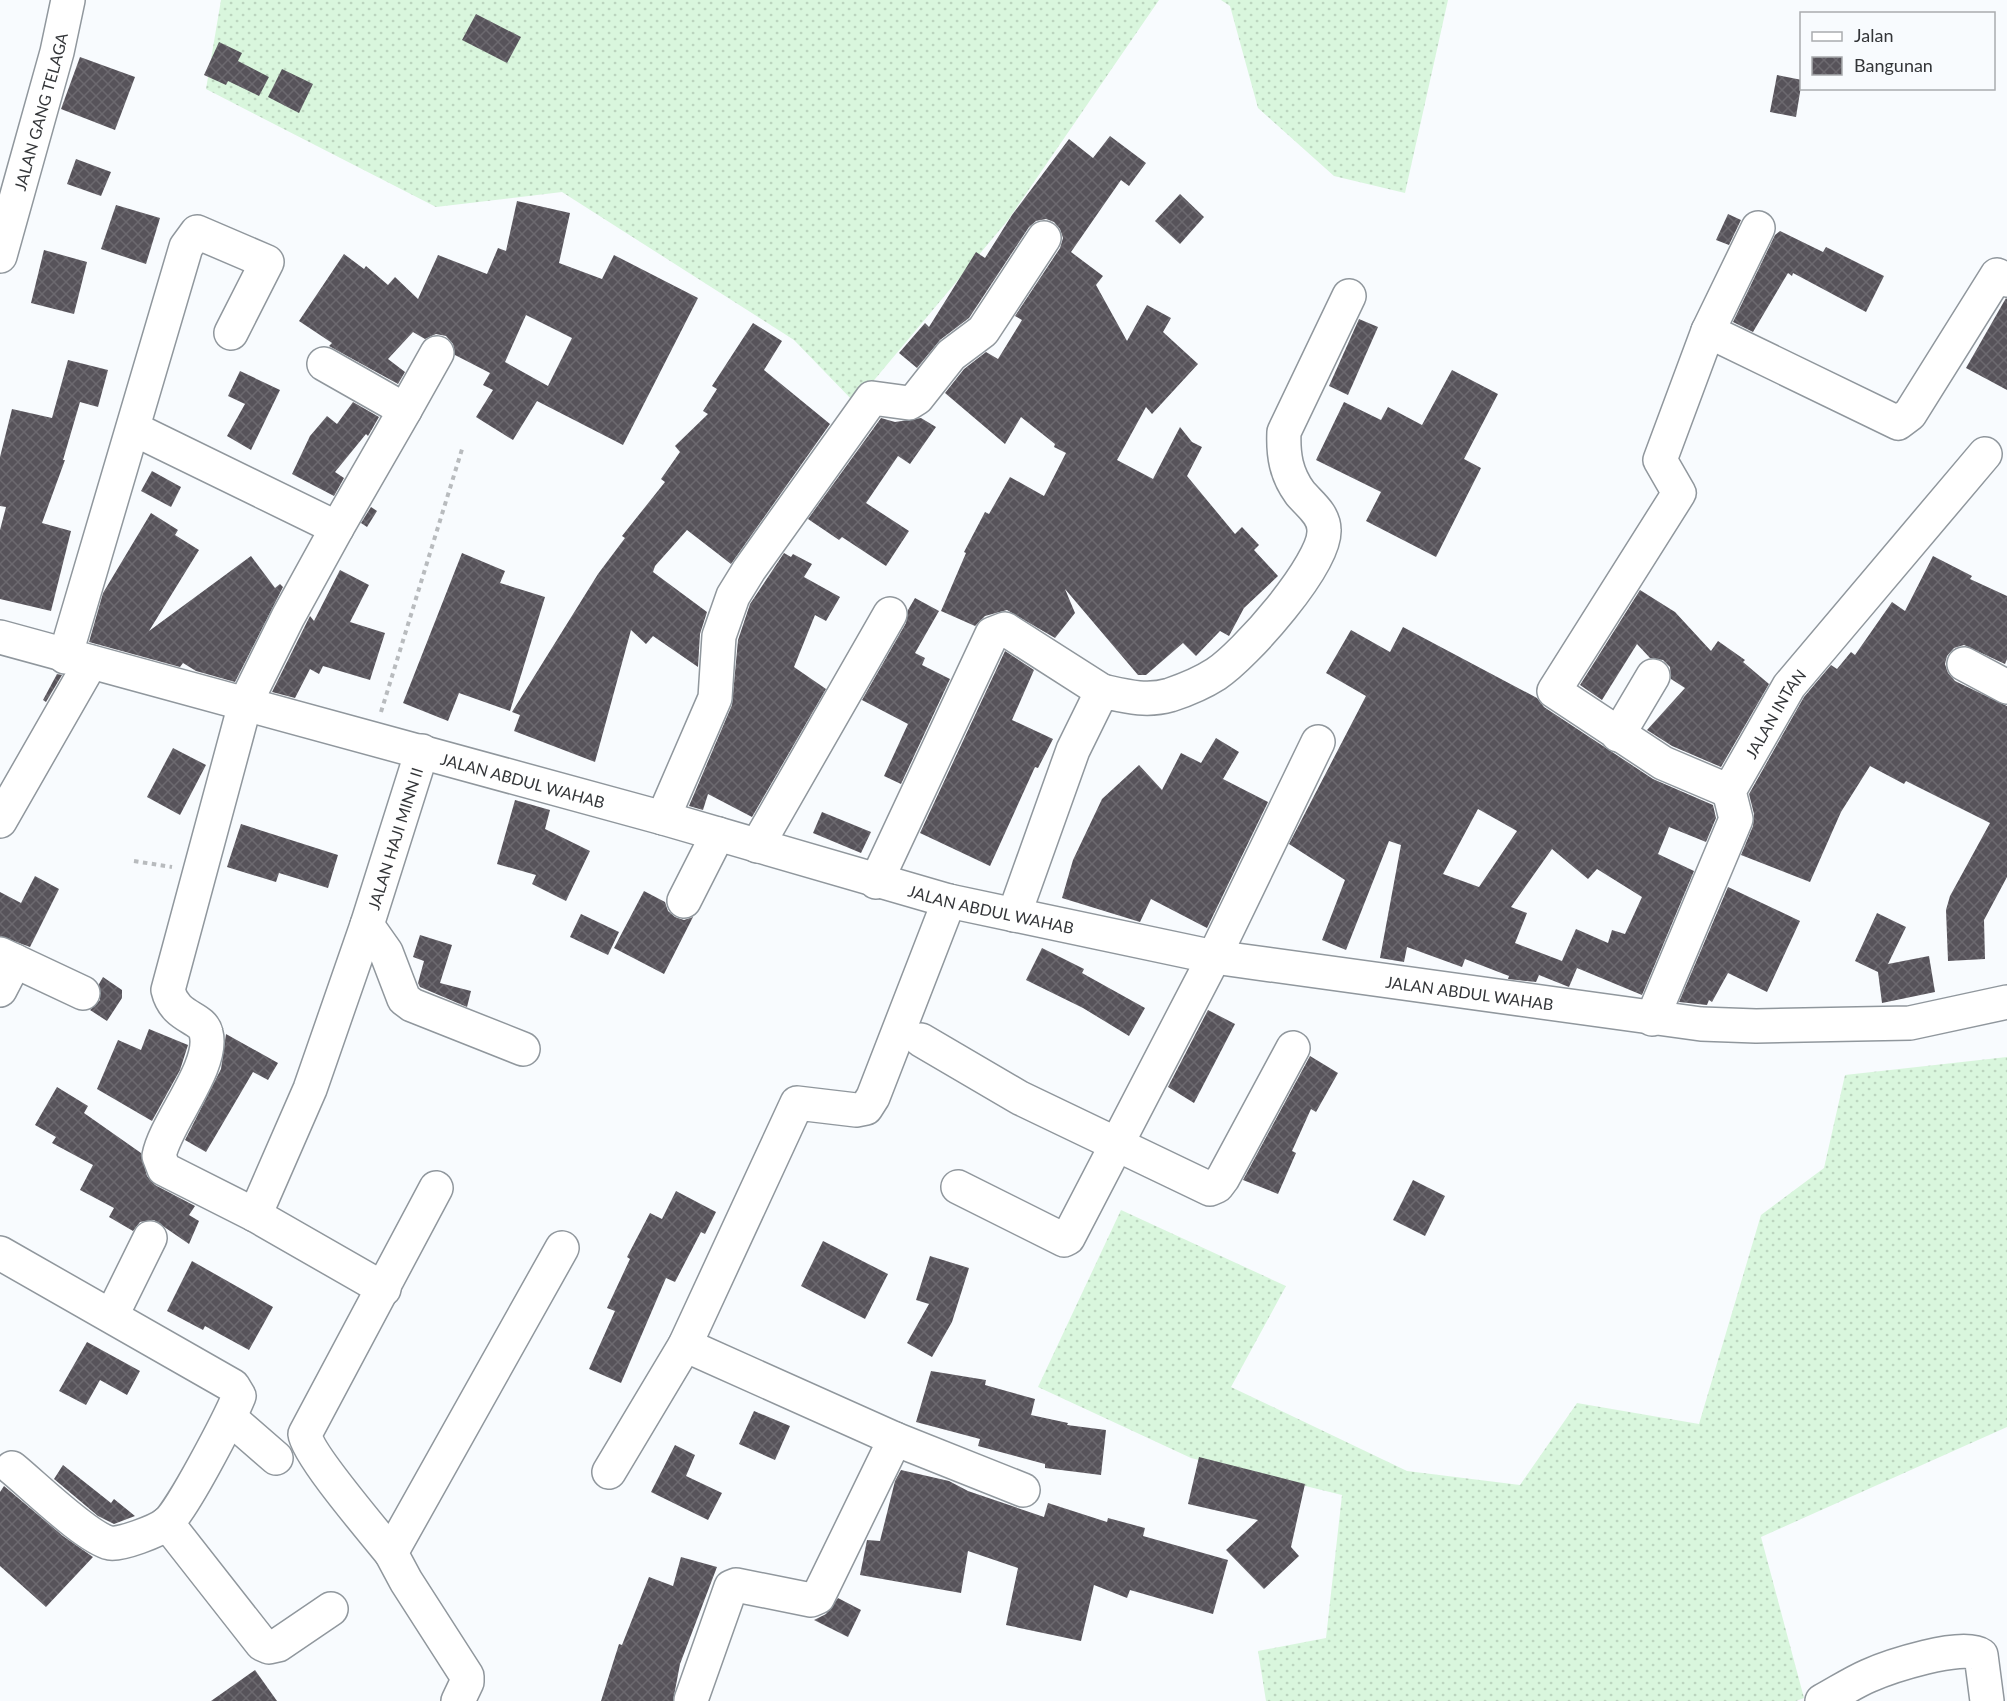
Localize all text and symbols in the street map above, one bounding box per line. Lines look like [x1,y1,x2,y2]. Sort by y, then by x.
legend [1800,12,1995,90]
text: Jalan [1854,24,1893,46]
street label: JALAN GANG TELAGA [9,31,70,192]
text: Bangunan [1854,54,1933,76]
street label: JALAN INTAN [1740,665,1809,761]
street label: JALAN ABDUL WAHAB [439,748,607,811]
street label: JALAN HAJI MINN II [363,765,426,912]
street label: JALAN ABDUL WAHAB [906,880,1076,937]
street label: JALAN ABDUL WAHAB [1385,971,1555,1013]

